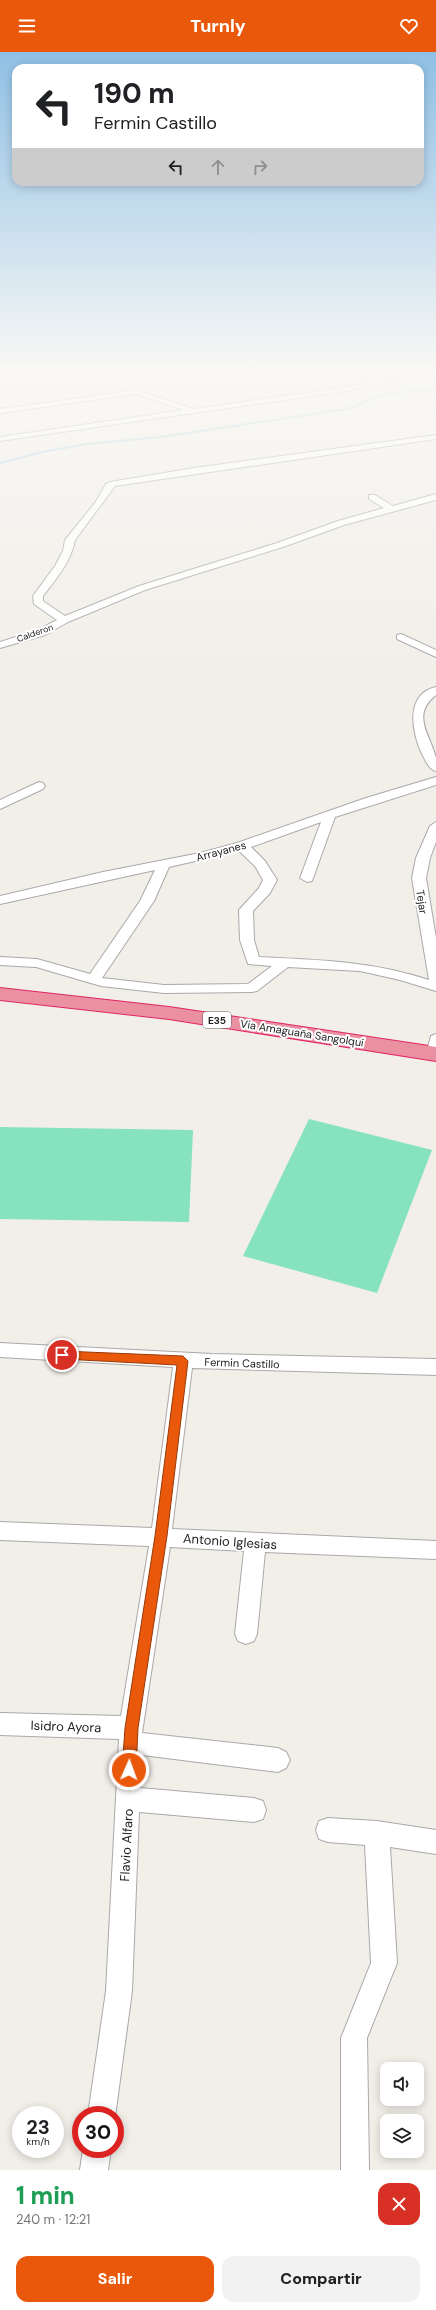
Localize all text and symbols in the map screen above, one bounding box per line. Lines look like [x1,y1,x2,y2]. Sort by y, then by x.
text: Turnly [190,14,246,38]
icon: menu [16,15,38,37]
icon: heart [398,15,420,37]
text: 190 m [94,75,175,112]
icon: left [28,80,80,132]
text: Fermin Castillo [94,111,217,135]
icon: left [165,156,187,178]
icon: ahead [207,156,229,178]
icon: right [249,156,271,178]
street label: Calderon [15,621,55,645]
street label: Arrayanes [195,838,247,864]
street label: Tejar [413,889,431,915]
road number: E35 [203,1012,231,1028]
street label: Via Amaguaña Sangolquí [239,1016,365,1050]
pin [45,1338,79,1372]
icon: arrive [51,1344,73,1366]
street label: Fermin Castillo [204,1355,280,1371]
street label: Antonio Iglesias [182,1530,278,1553]
street label: Isidro Ayora [30,1717,102,1736]
position arrow [108,1749,150,1791]
street label: Flavio Alfaro [116,1808,137,1882]
map controls [380,2062,424,2158]
button: sound [380,2062,424,2106]
speed limit sign: 30 [72,2106,124,2158]
text: 23 [26,2114,50,2140]
button: layers [380,2114,424,2158]
text: km/h [26,2135,50,2148]
text: 1 min [16,2180,75,2211]
button: close [378,2183,420,2225]
text: 240 m · 12:21 [16,2211,90,2228]
button: Salir [16,2256,214,2302]
button: Compartir [222,2256,420,2302]

